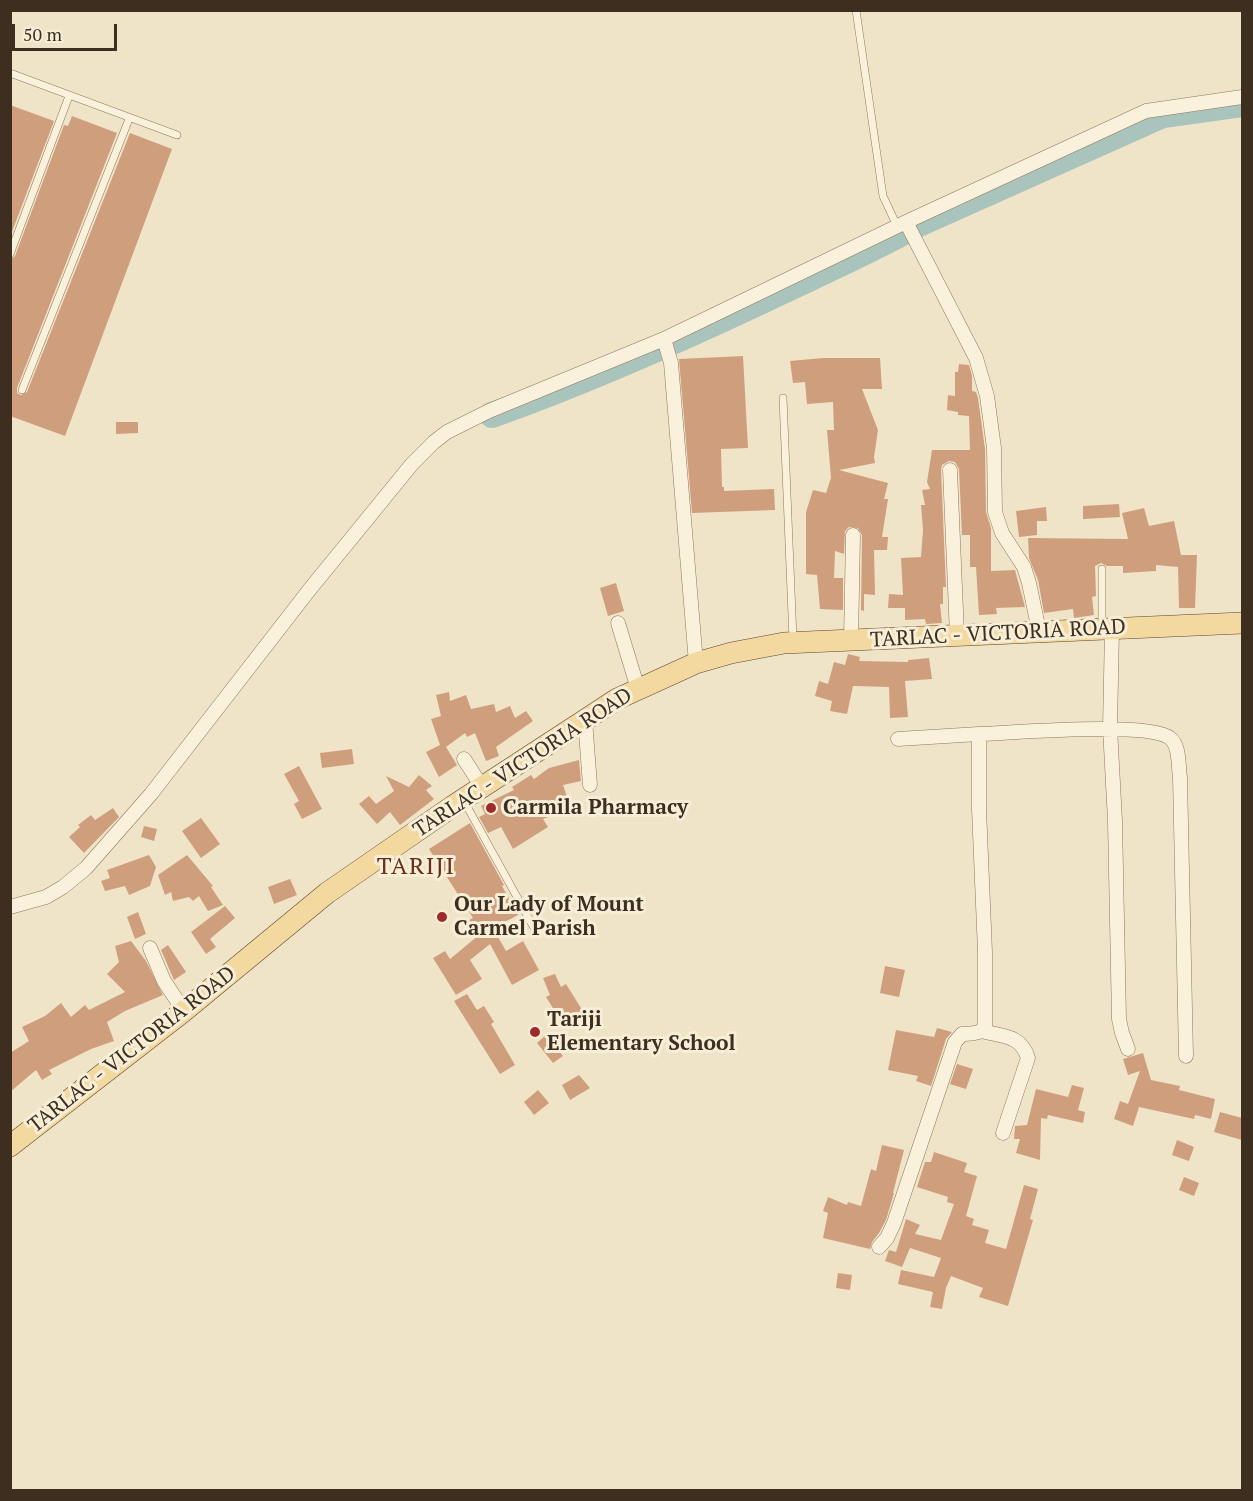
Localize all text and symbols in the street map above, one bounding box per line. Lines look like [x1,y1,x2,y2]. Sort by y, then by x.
scale bar [15,12,120,50]
text: 50 m [23,22,62,46]
street label: TARLAC - VICTORIA ROAD [870,615,1126,653]
street label: TARLAC - VICTORIA ROAD [409,683,637,843]
place label: Carmila Pharmacy [503,795,688,821]
marker: Carmila Pharmacy [484,801,498,815]
district label: TARIJI [377,853,455,881]
place label: Our Lady of Mount Carmel Parish [454,892,644,942]
marker: Our Lady of Mount Carmel Parish [435,910,449,924]
street label: TARLAC - VICTORIA ROAD [23,961,241,1139]
place label: Tariji Elementary School [547,1007,735,1057]
marker: Tariji Elementary School [528,1025,542,1039]

